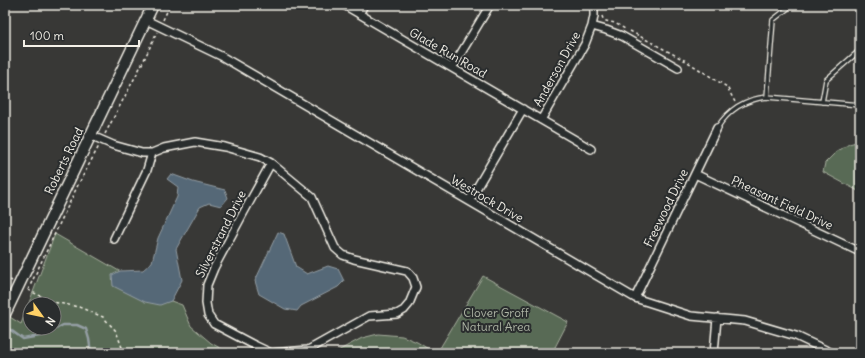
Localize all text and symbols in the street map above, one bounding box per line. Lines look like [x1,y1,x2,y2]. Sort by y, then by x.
scale bar [24,22,139,48]
street label: Glade Run Road [407,24,490,81]
text: 100 m [30,28,64,43]
street label: Anderson Drive [530,29,583,109]
street label: Roberts Road [41,125,86,197]
street label: Freewood Drive [640,166,691,249]
street label: Westrock Drive [448,172,526,225]
street label: Pheasant Field Drive [729,172,835,233]
street label: Silverstrand Drive [192,188,249,280]
north arrow [22,296,62,336]
park label: Clover Groff Natural Area [462,305,531,334]
text: N [42,314,58,328]

